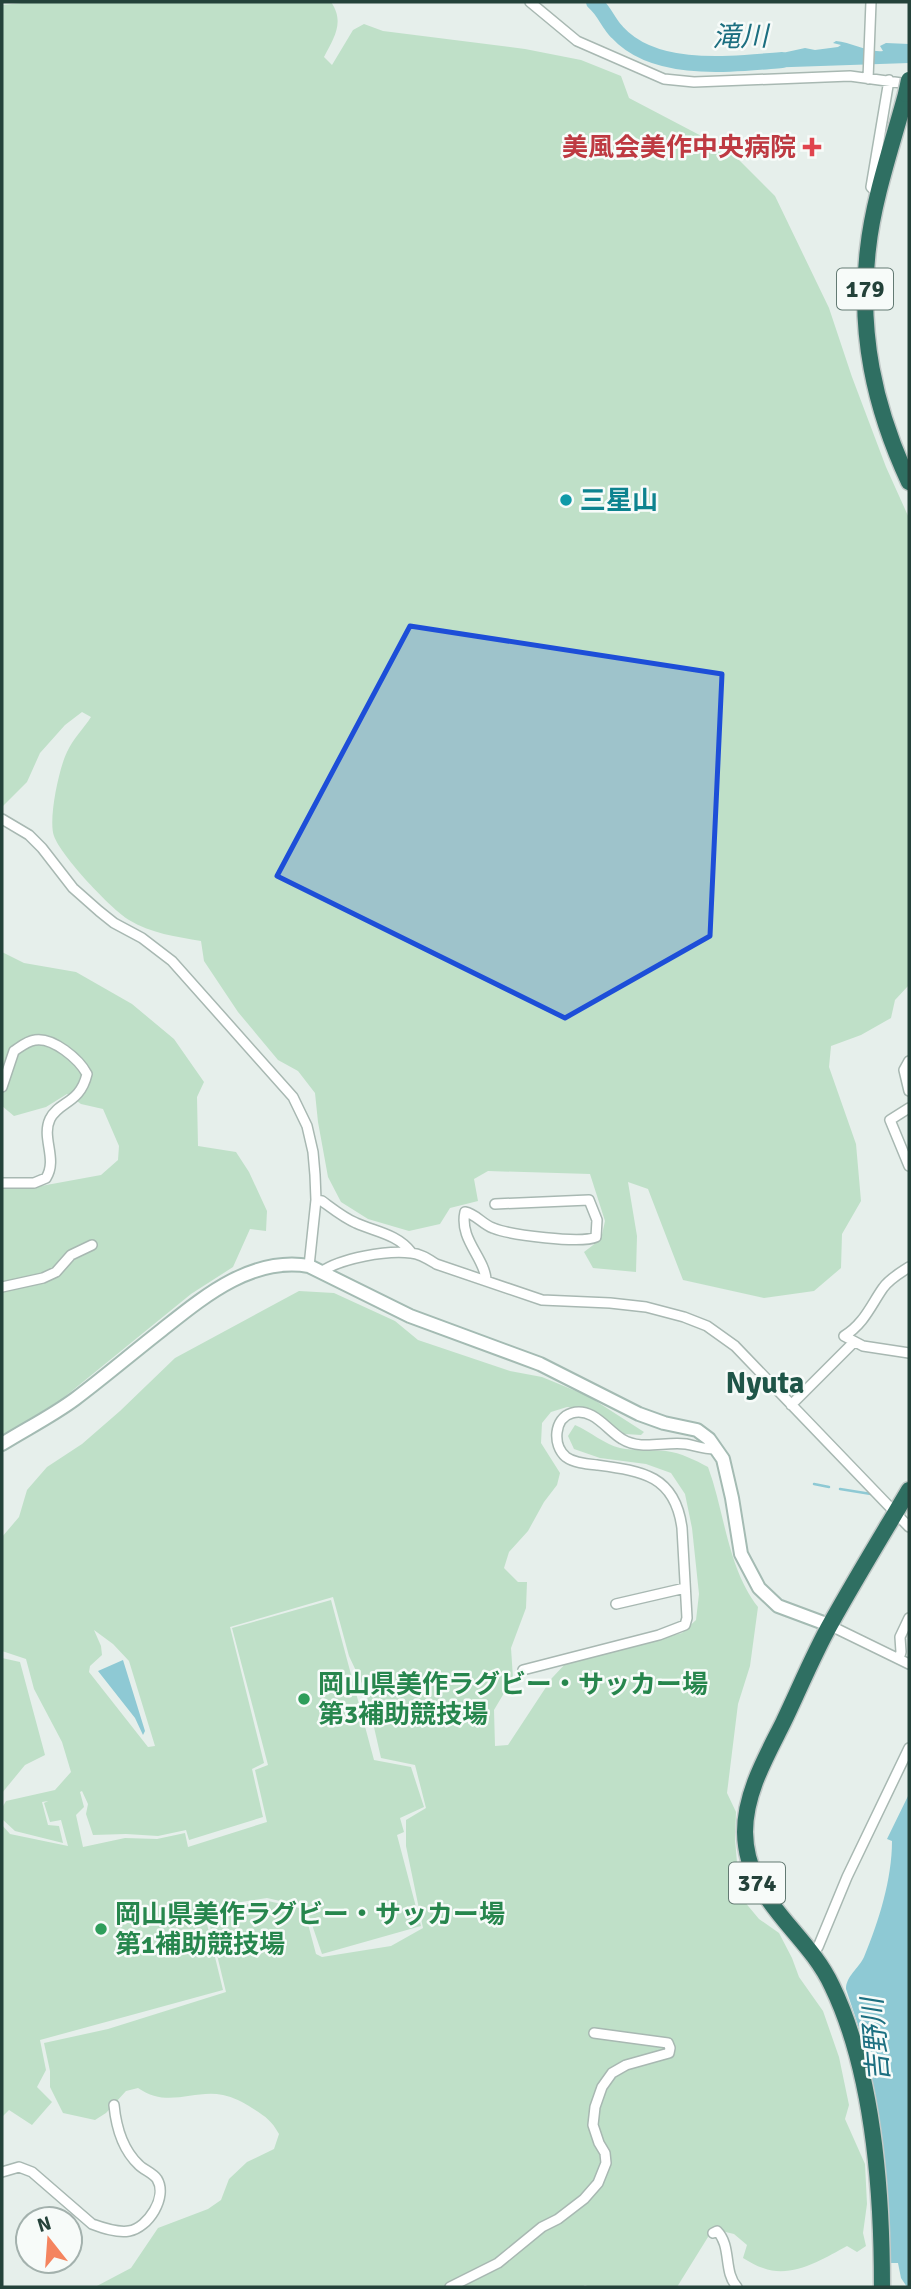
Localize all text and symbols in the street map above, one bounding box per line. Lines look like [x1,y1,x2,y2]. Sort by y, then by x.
water label: 滝川 [712,19,771,54]
place label: 美風会美作中央病院 [562,132,796,164]
marker: 美風会美作中央病院 [802,137,822,157]
road number: 179 [837,268,893,310]
place label: 三星山 [580,485,658,517]
marker: 三星山 [558,492,574,508]
district label: Nyuta [726,1365,804,1402]
place label: 岡山県美作ラグビー・サッカー場 第3補助競技場 [318,1669,708,1731]
marker: 岡山県美作ラグビー・サッカー場 第3補助競技場 [296,1691,312,1707]
road number: 374 [729,1862,785,1904]
place label: 岡山県美作ラグビー・サッカー場 第1補助競技場 [115,1899,505,1961]
marker: 岡山県美作ラグビー・サッカー場 第1補助競技場 [93,1921,109,1937]
water label: 吉野川 [855,1994,897,2083]
north arrow [14,2205,84,2275]
text: N [34,2211,54,2238]

